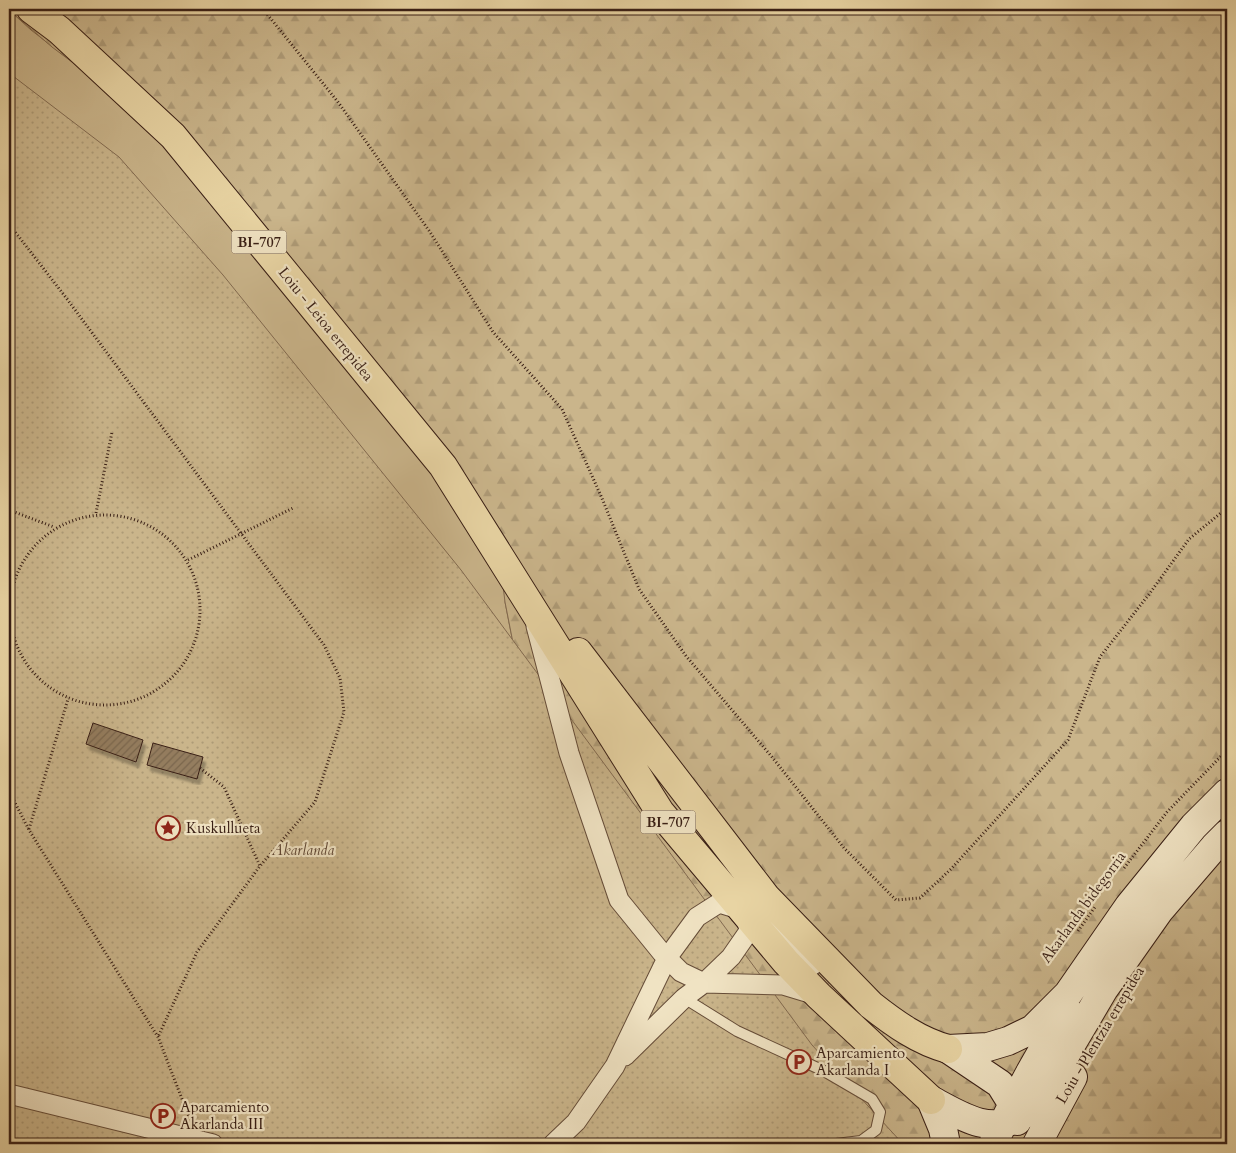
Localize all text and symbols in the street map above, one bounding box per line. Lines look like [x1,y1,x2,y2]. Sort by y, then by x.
road number: BI-707 [232,230,286,253]
street label: Loiu - Leioa errepidea [274,263,379,386]
road number: BI-707 [640,810,696,834]
place icon: Kuskullueta [155,815,181,841]
place label: Kuskullueta [186,818,261,838]
park label: Akarlanda [271,840,335,860]
street label: Akarlanda bidegorria [1036,847,1131,967]
street label: Loiu - Plentzia errepidea [1051,962,1149,1107]
place label: Aparcamiento Akarlanda I [816,1043,905,1080]
parking icon: Aparcamiento Akarlanda I [786,1049,812,1075]
place label: Aparcamiento Akarlanda III [180,1097,269,1134]
parking icon: Aparcamiento Akarlanda III [150,1103,176,1129]

